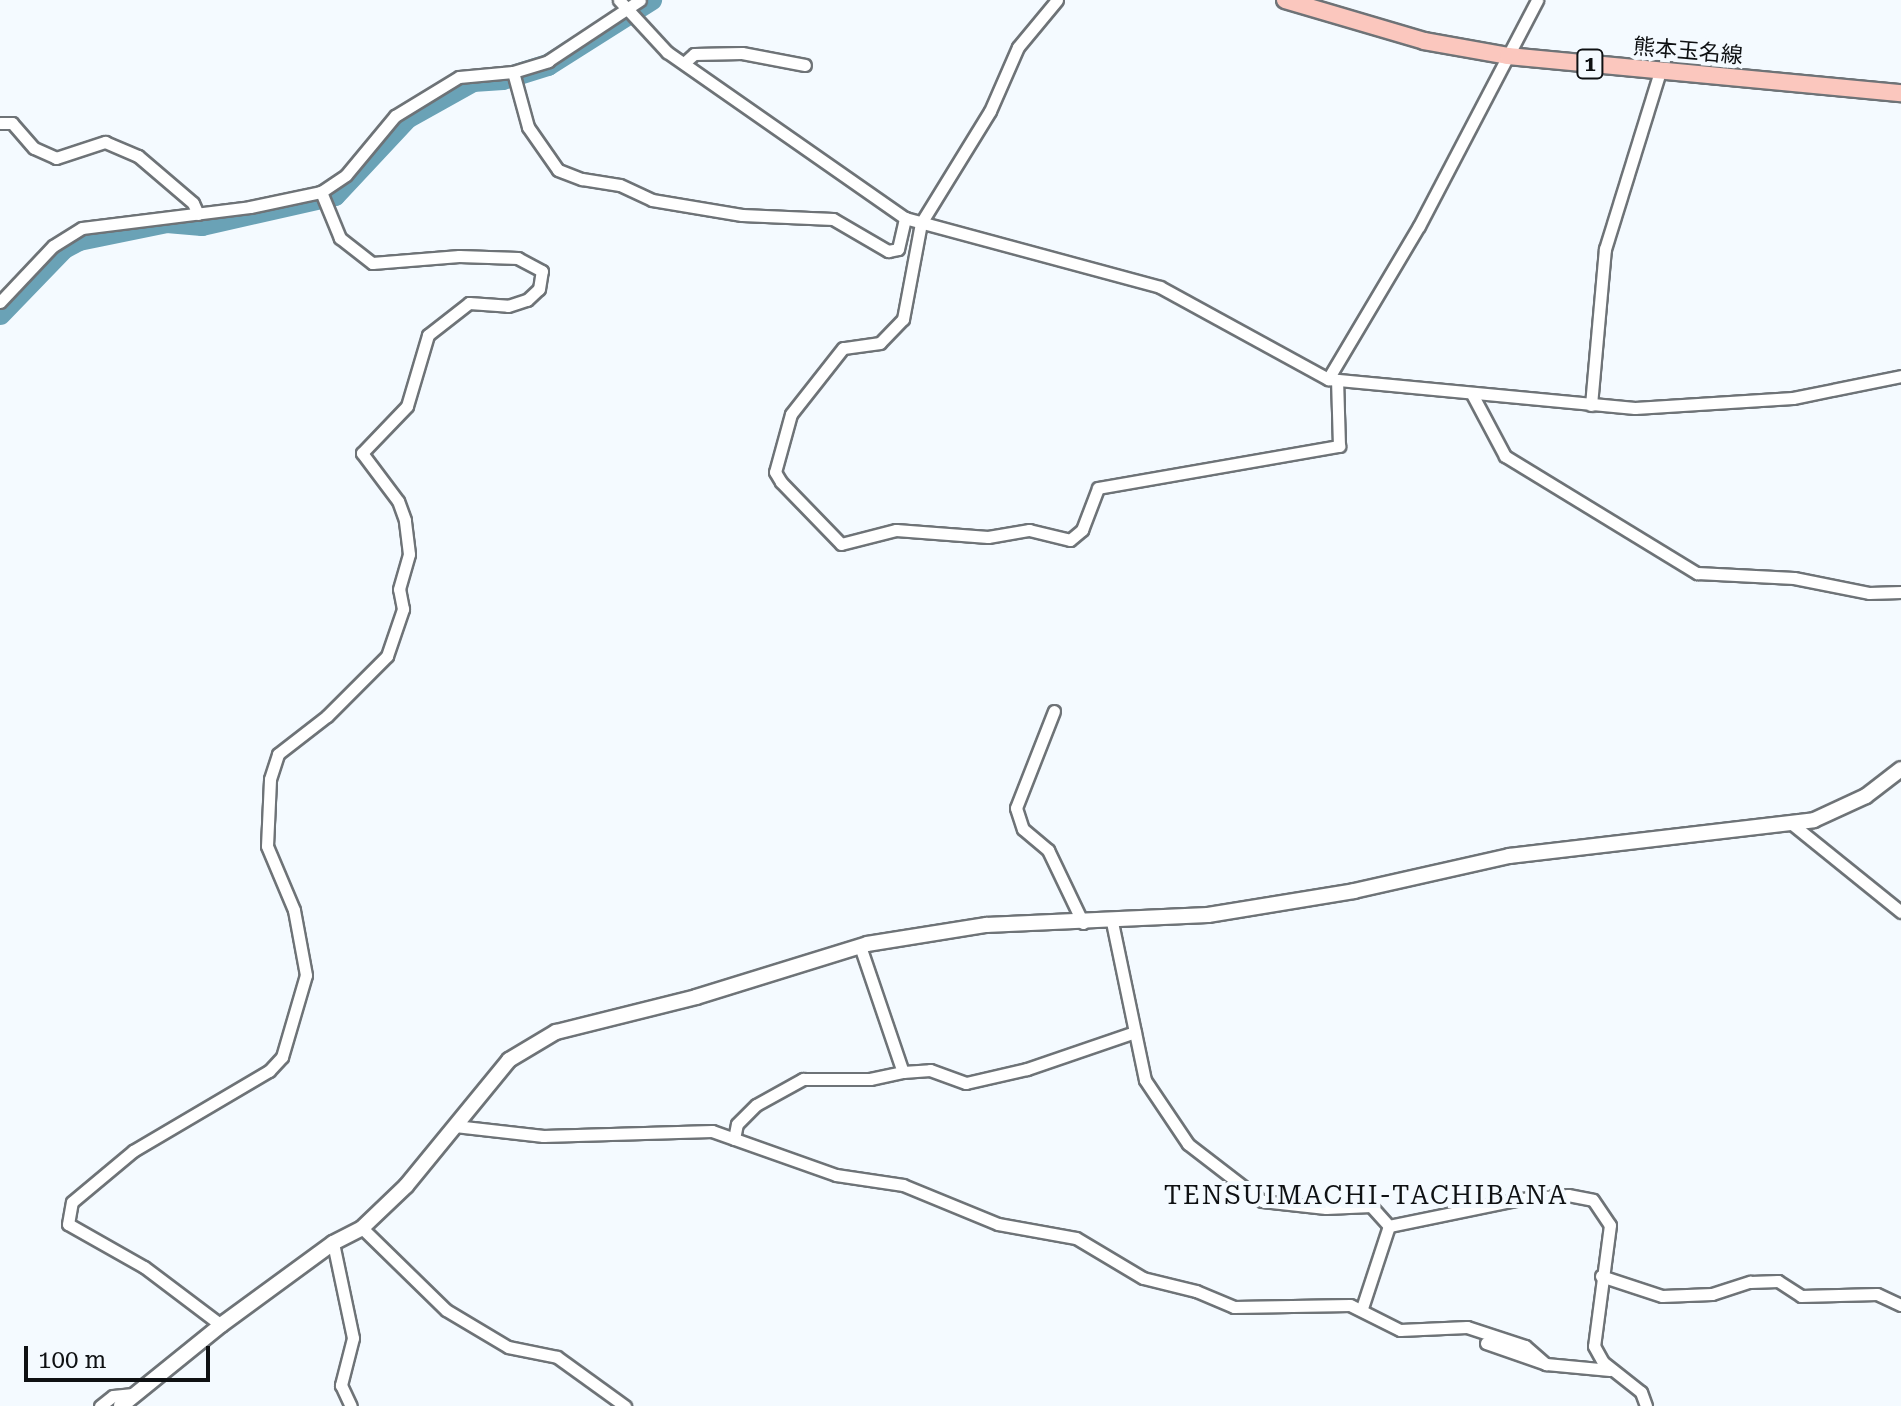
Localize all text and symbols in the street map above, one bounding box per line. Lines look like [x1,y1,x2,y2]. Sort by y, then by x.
street label: 熊本玉名線 [1632,33,1744,69]
road number: 1 [1576,48,1604,80]
district label: TENSUIMACHI-TACHIBANA [1164,1180,1568,1212]
scale bar [28,1330,214,1380]
text: 100 m [38,1346,106,1374]

